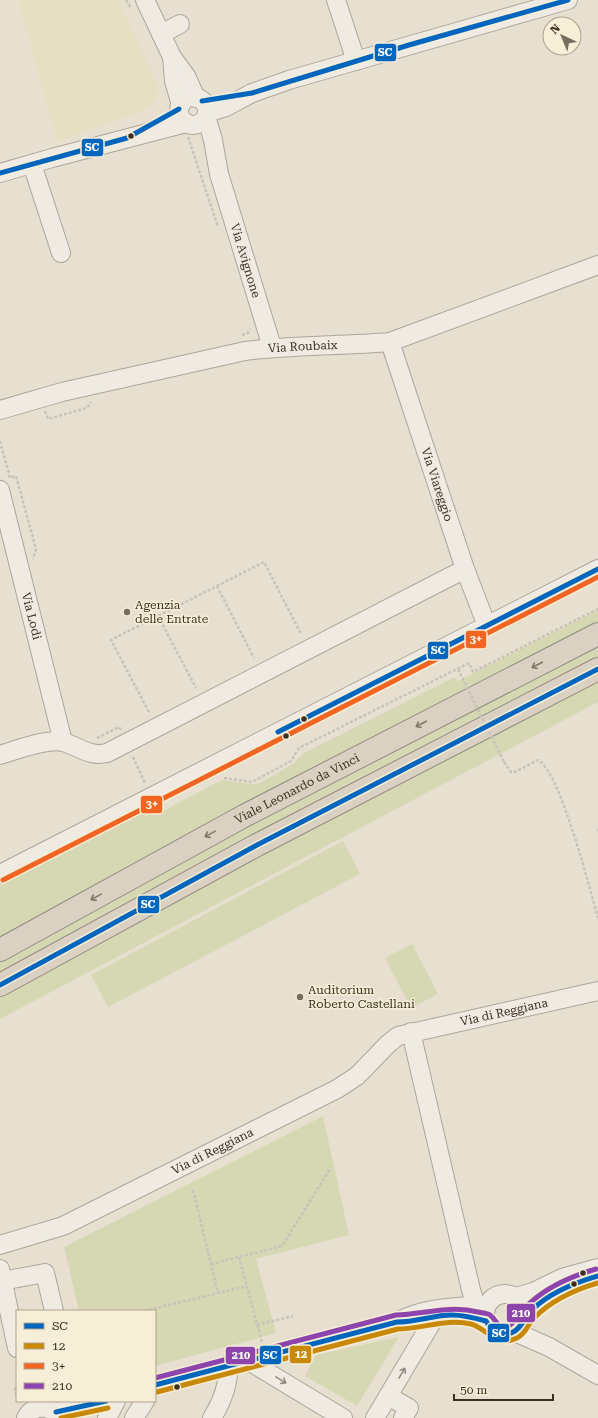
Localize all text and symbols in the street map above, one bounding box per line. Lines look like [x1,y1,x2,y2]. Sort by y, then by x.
north arrow [542,16,582,56]
text: N [548,21,563,37]
line badge: SC [374,43,397,62]
text: SC [378,46,393,59]
unlabelled marker [126,131,136,141]
line badge: SC [81,138,104,157]
text: SC [85,141,100,154]
street label: Via Avignone [228,222,264,300]
street label: Via Roubaix [267,338,338,356]
street label: Via Viareggio [418,446,456,523]
street label: Via Lodi [19,591,44,641]
place label: Agenzia delle Entrate [135,598,209,626]
marker: Agenzia delle Entrate [122,607,132,617]
line badge: 3+ [465,630,487,649]
text: 3+ [470,633,482,646]
line badge: SC [427,641,449,660]
text: SC [431,644,446,657]
one-way arrow [531,662,543,669]
unlabelled marker [299,714,309,724]
one-way arrow [416,721,428,729]
unlabelled marker [281,731,291,741]
street label: Viale Leonardo da Vinci [232,751,362,827]
line badge: 3+ [140,795,163,814]
text: 3+ [146,798,158,811]
one-way arrow [204,831,216,839]
one-way arrow [90,894,102,901]
line badge: SC [137,895,160,914]
text: SC [141,898,156,911]
place label: Auditorium Roberto Castellani [308,983,415,1011]
marker: Auditorium Roberto Castellani [295,992,305,1002]
street label: Via di Reggiana [459,995,550,1029]
street label: Via di Reggiana [169,1125,256,1177]
unlabelled marker [578,1268,588,1278]
unlabelled marker [569,1279,579,1289]
line badge: 210 [506,1303,536,1323]
text: 210 [512,1307,530,1320]
legend [16,1310,156,1402]
text: SC [52,1319,68,1333]
line badge: SC [487,1323,510,1343]
text: SC [492,1327,507,1340]
text: 12 [52,1339,66,1353]
line badge: SC [259,1345,282,1365]
line badge: 12 [289,1345,312,1364]
line badge: 210 [225,1346,256,1365]
text: 12 [295,1348,307,1361]
text: 210 [232,1349,250,1362]
text: SC [263,1349,278,1362]
text: 3+ [52,1359,65,1373]
one-way arrow [398,1368,406,1379]
scale bar [454,1376,553,1402]
one-way arrow [275,1377,287,1385]
text: 210 [52,1379,72,1393]
unlabelled marker [172,1382,182,1392]
text: 50 m [460,1383,487,1397]

